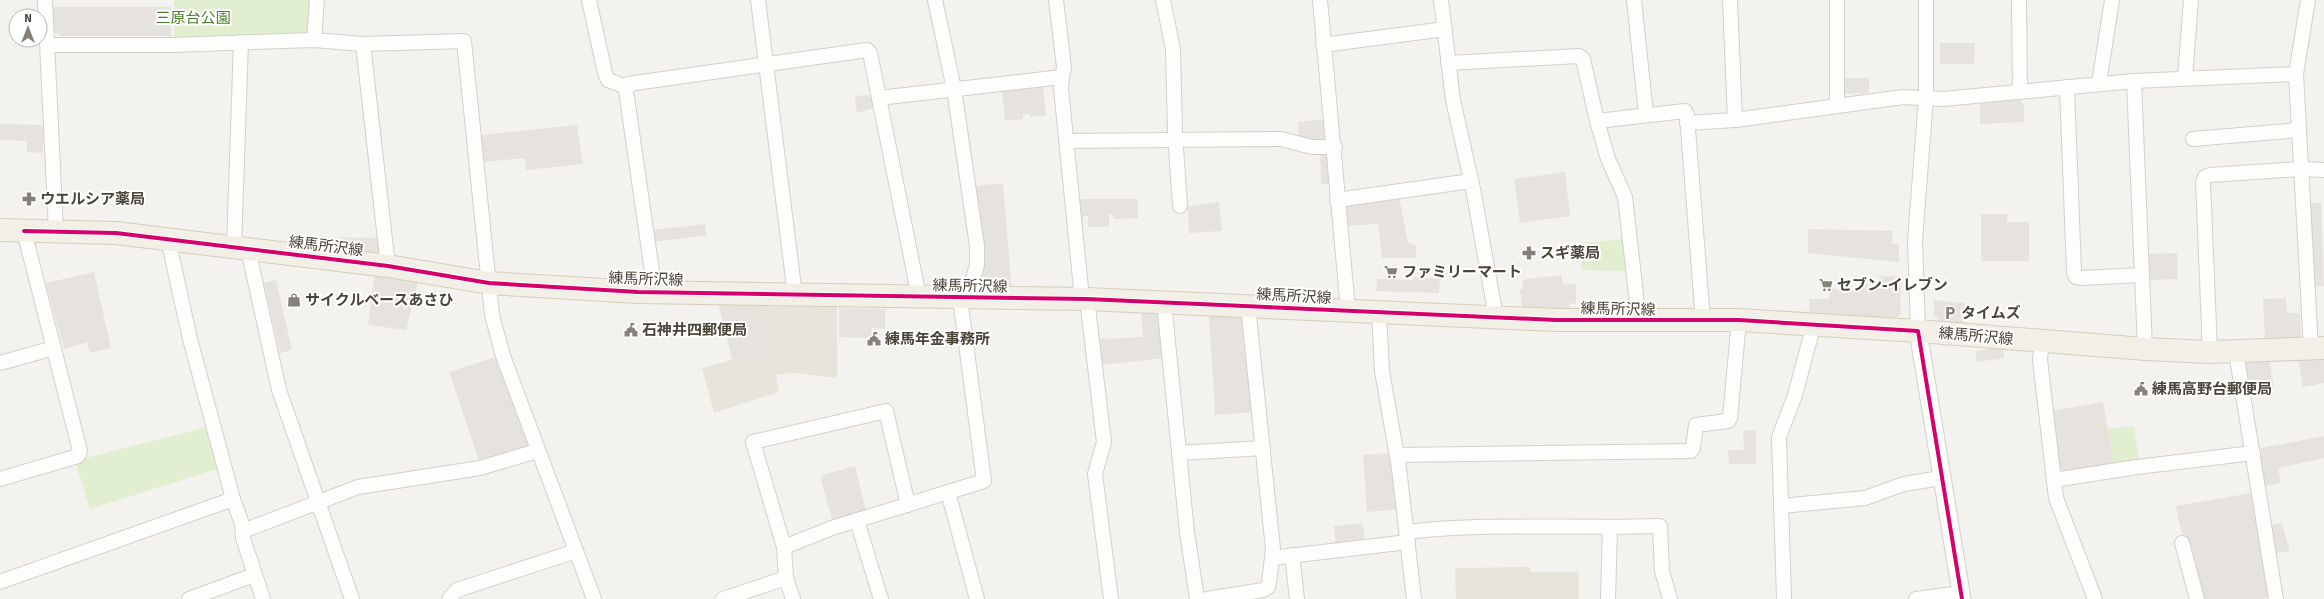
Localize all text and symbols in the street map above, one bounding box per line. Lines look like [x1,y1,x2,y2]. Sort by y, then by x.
north arrow [8,8,48,48]
park label: 三原台公園 [155,9,231,27]
text: N [24,12,32,25]
place label: ウエルシア薬局 [40,190,145,208]
pharmacy icon: ウエルシア薬局 [21,191,37,207]
street label: 練馬所沢線 [288,232,364,260]
place label: スギ薬局 [1540,244,1600,262]
pharmacy icon: スギ薬局 [1521,245,1537,261]
place label: ファミリーマート [1402,263,1522,281]
supermarket icon: ファミリーマート [1383,264,1399,280]
street label: 練馬所沢線 [608,269,684,289]
street label: 練馬所沢線 [932,276,1008,296]
place label: セブン-イレブン [1837,276,1948,294]
supermarket icon: セブン-イレブン [1818,277,1834,293]
street label: 練馬所沢線 [1256,285,1332,307]
place label: サイクルベースあさひ [305,291,454,309]
shop icon: サイクルベースあさひ [286,292,302,308]
street label: 練馬所沢線 [1580,299,1656,319]
place label: タイムズ [1961,304,2021,322]
parking icon: タイムズ [1942,305,1958,321]
place label: 石神井四郵便局 [642,321,747,339]
public building icon: 石神井四郵便局 [623,322,639,338]
street label: 練馬所沢線 [1938,324,2014,348]
place label: 練馬年金事務所 [885,330,990,348]
public building icon: 練馬年金事務所 [866,331,882,347]
place label: 練馬高野台郵便局 [2152,380,2272,398]
public building icon: 練馬高野台郵便局 [2133,381,2149,397]

